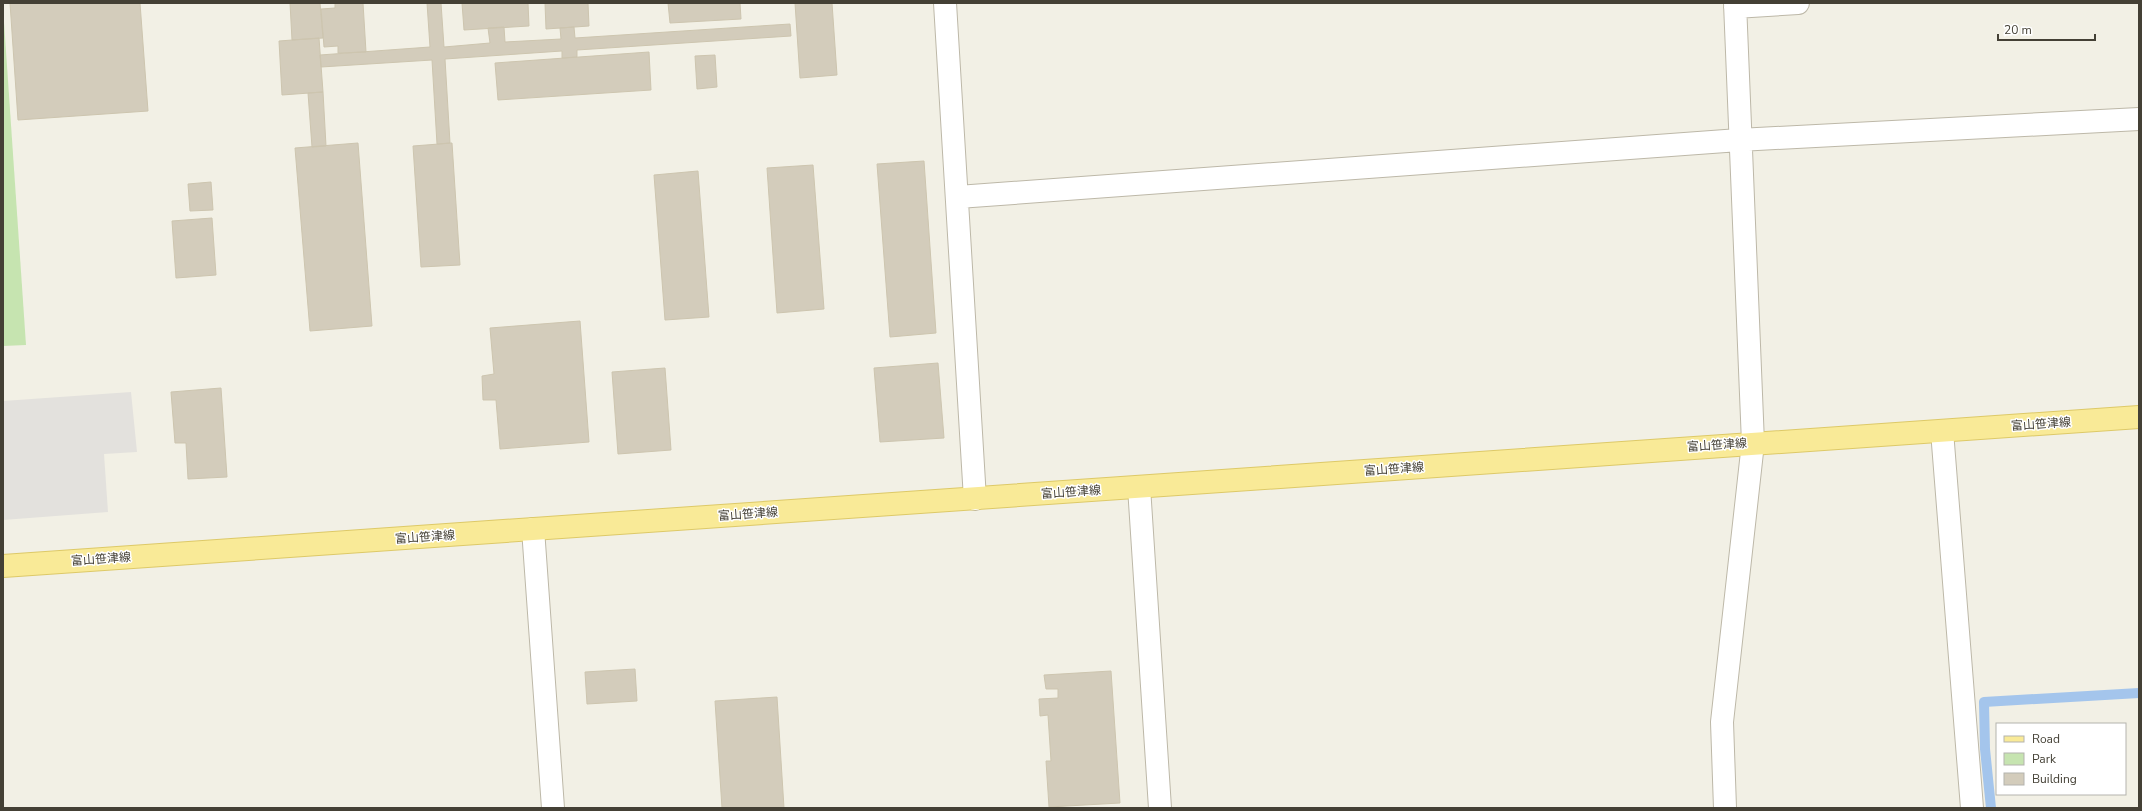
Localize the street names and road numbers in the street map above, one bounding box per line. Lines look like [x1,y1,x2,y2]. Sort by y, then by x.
street label: 富山笹津線 [2011,414,2071,434]
street label: 富山笹津線 [1687,435,1747,455]
street label: 富山笹津線 [1364,459,1424,479]
street label: 富山笹津線 [1041,482,1101,502]
street label: 富山笹津線 [718,504,778,524]
street label: 富山笹津線 [395,527,455,547]
street label: 富山笹津線 [71,549,131,569]

